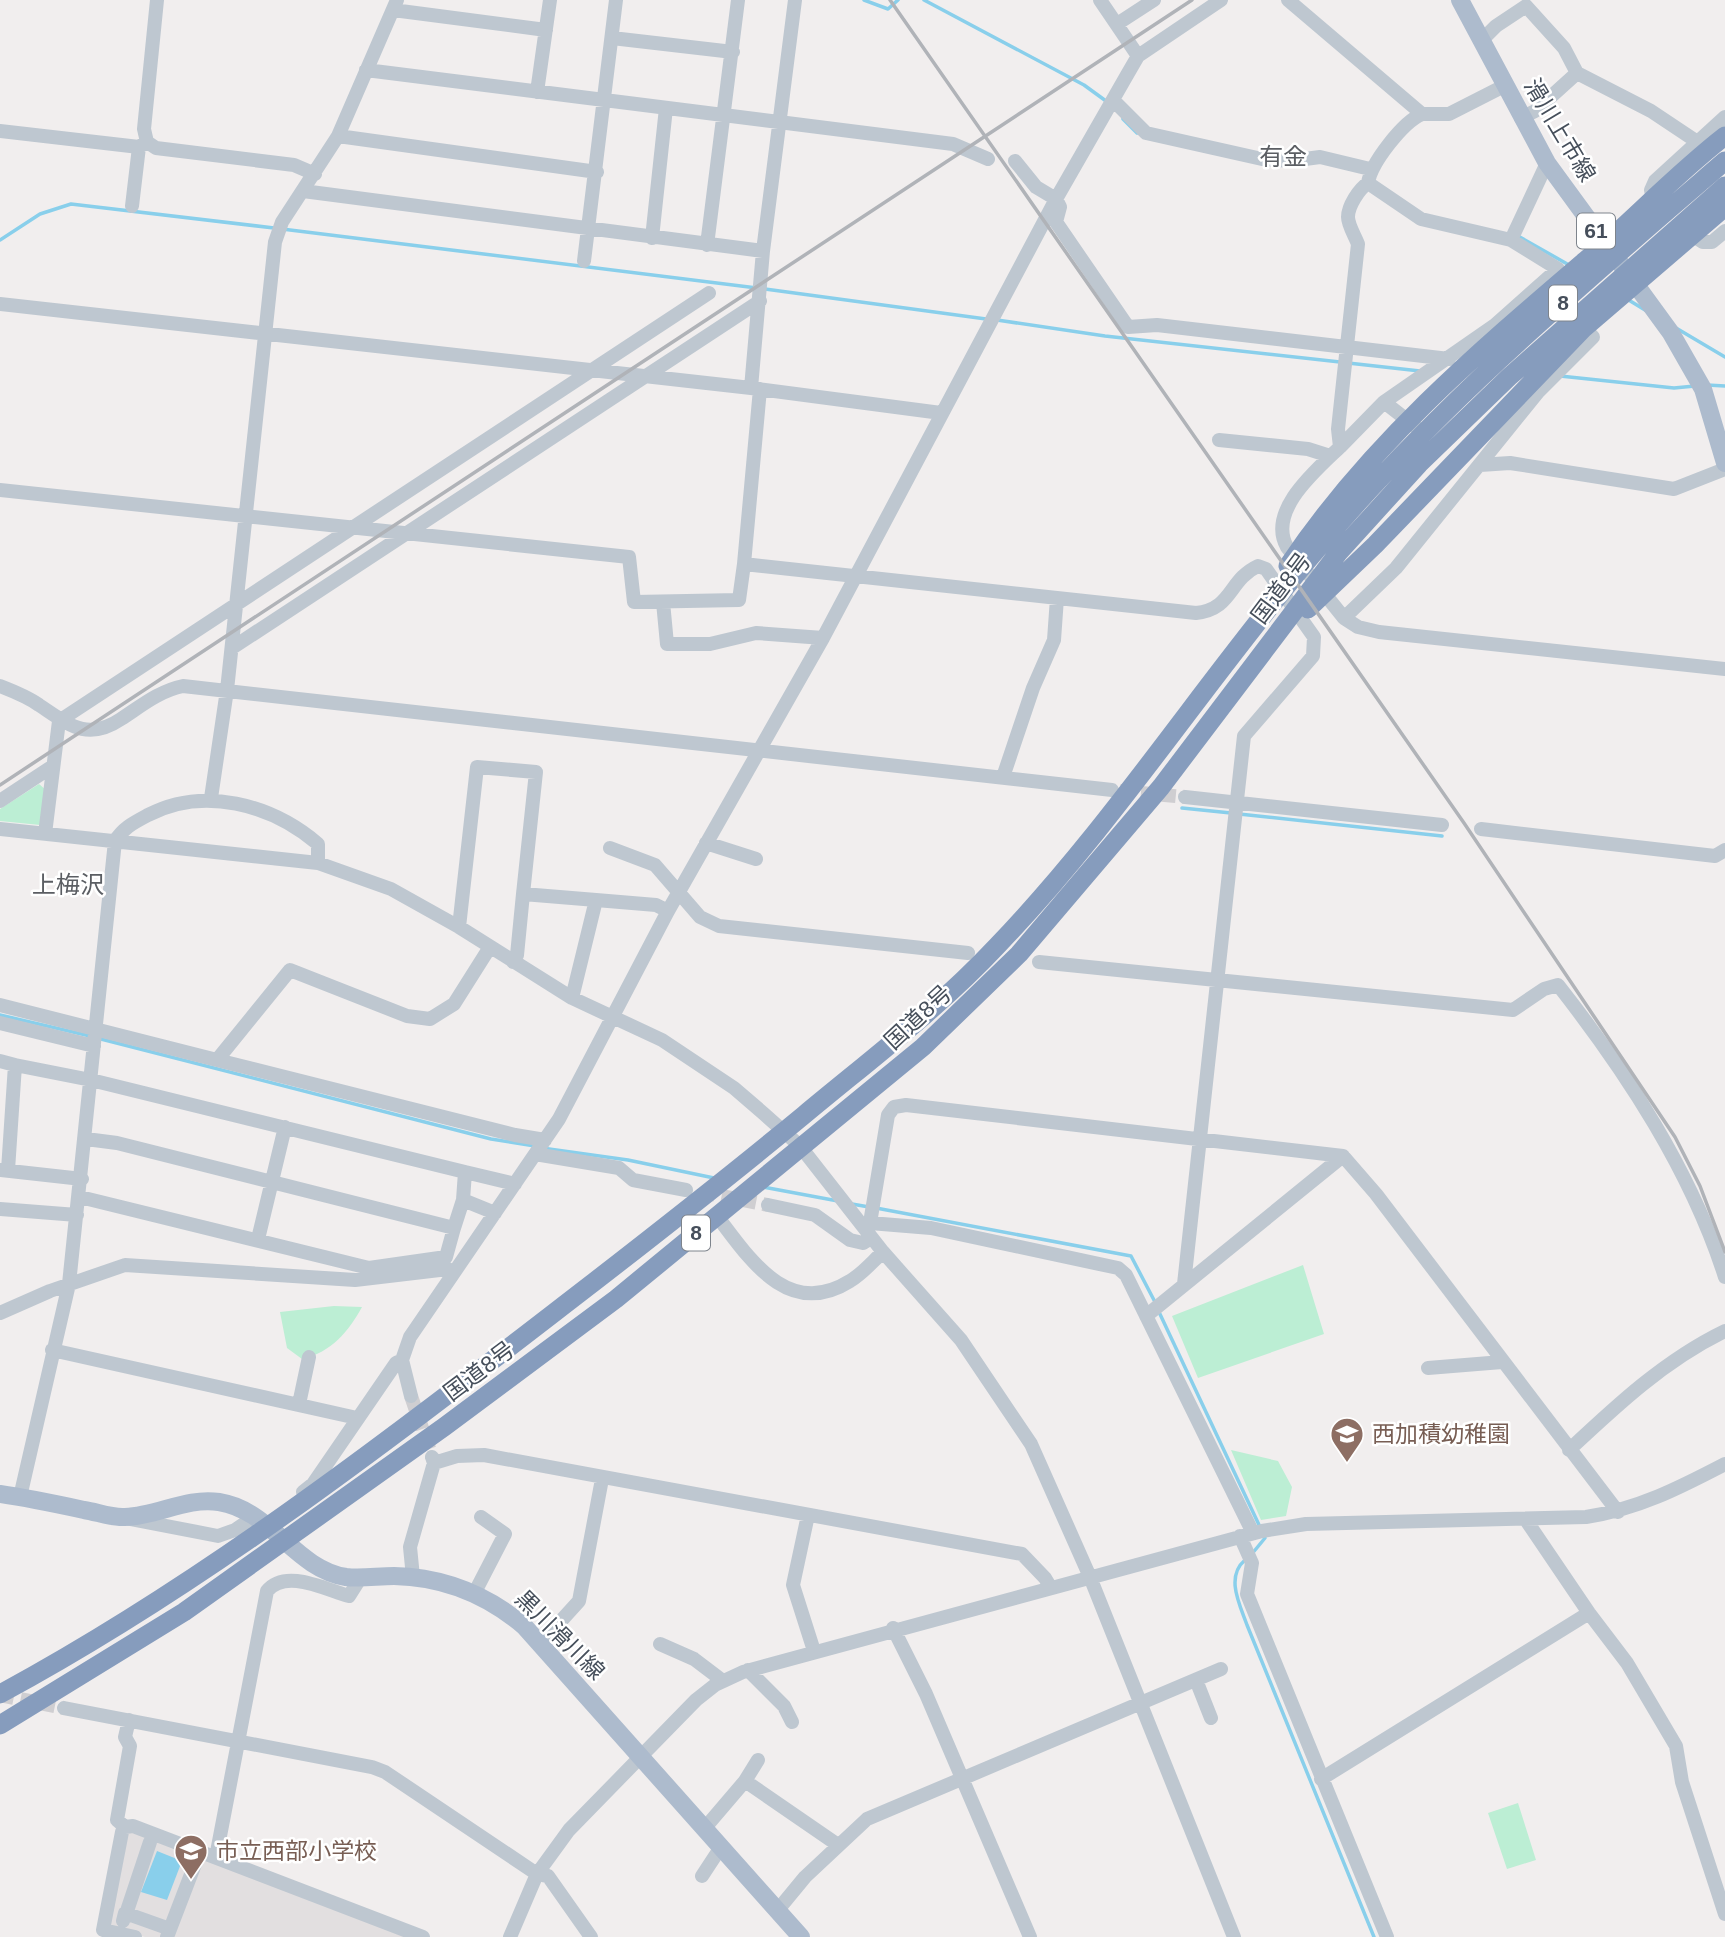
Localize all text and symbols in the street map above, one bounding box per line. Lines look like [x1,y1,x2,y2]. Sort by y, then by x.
street label: 滑川上市線 [1519,74,1601,186]
district label: 有金 [1259,143,1307,170]
road number: 61 [1577,214,1615,248]
road number: 8 [1549,286,1577,320]
street label: 国道8号 [1246,548,1316,628]
district label: 上梅沢 [32,871,104,898]
street label: 国道8号 [879,980,957,1054]
road number: 8 [682,1216,710,1250]
street label: 国道8号 [439,1336,519,1406]
school or university icon: 西加積幼稚園 [1328,1415,1366,1464]
place label: 西加積幼稚園 [1372,1421,1510,1447]
street label: 黒川滑川線 [510,1585,610,1685]
school or university icon: 市立西部小学校 [172,1832,210,1881]
place label: 市立西部小学校 [216,1838,377,1864]

